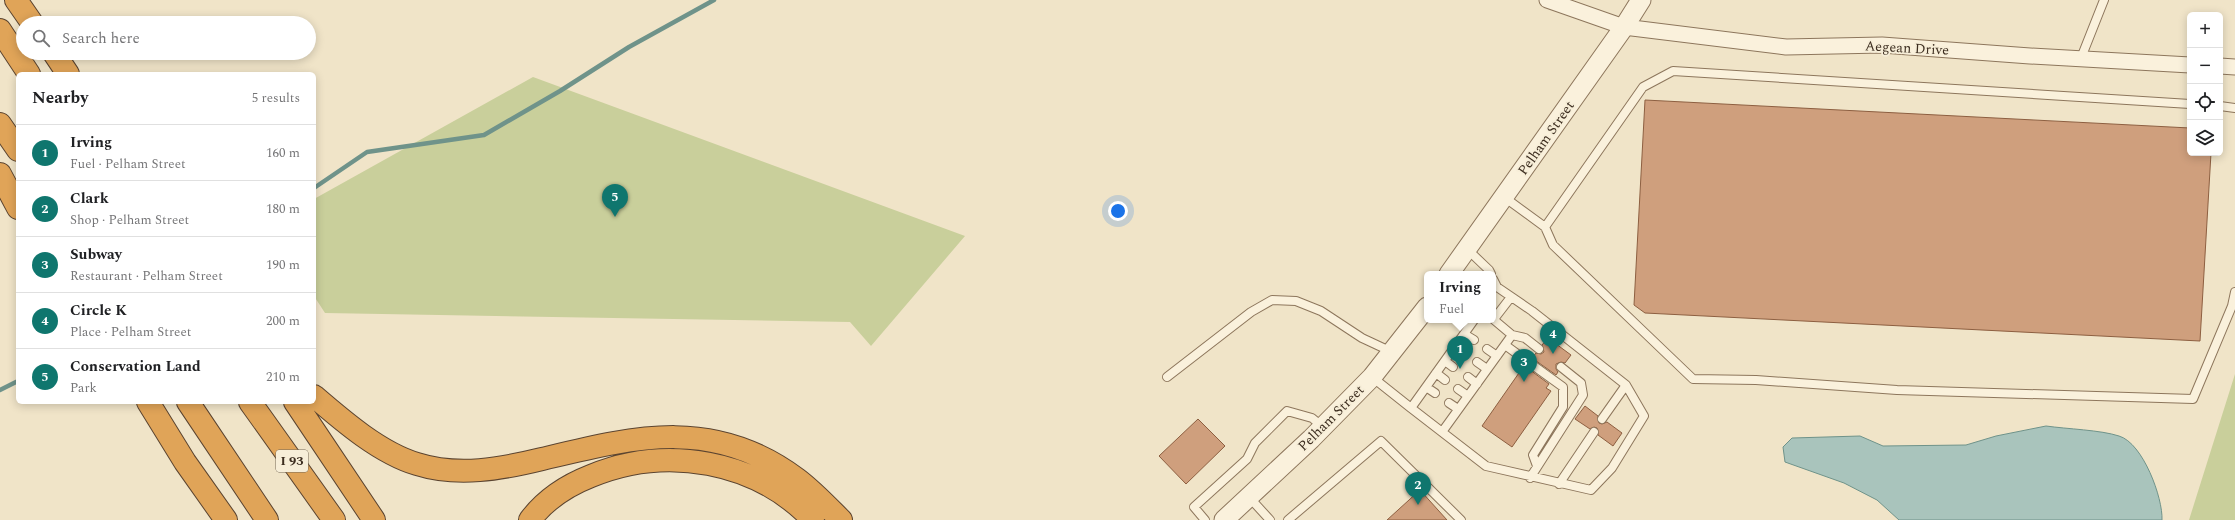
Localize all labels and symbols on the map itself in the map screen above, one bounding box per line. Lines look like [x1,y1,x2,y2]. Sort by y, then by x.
street label: Aegean Drive [1864,35,1950,61]
street label: Pelham Street [1513,96,1580,180]
pin: 5 [602,184,628,217]
your location [1108,201,1128,221]
pin: 4 [1540,321,1566,354]
pin: 1 [1447,336,1473,369]
pin: 3 [1511,349,1537,382]
street label: Pelham Street [1293,380,1369,456]
road number: I 93 [276,450,308,472]
pin: 2 [1405,472,1431,505]

